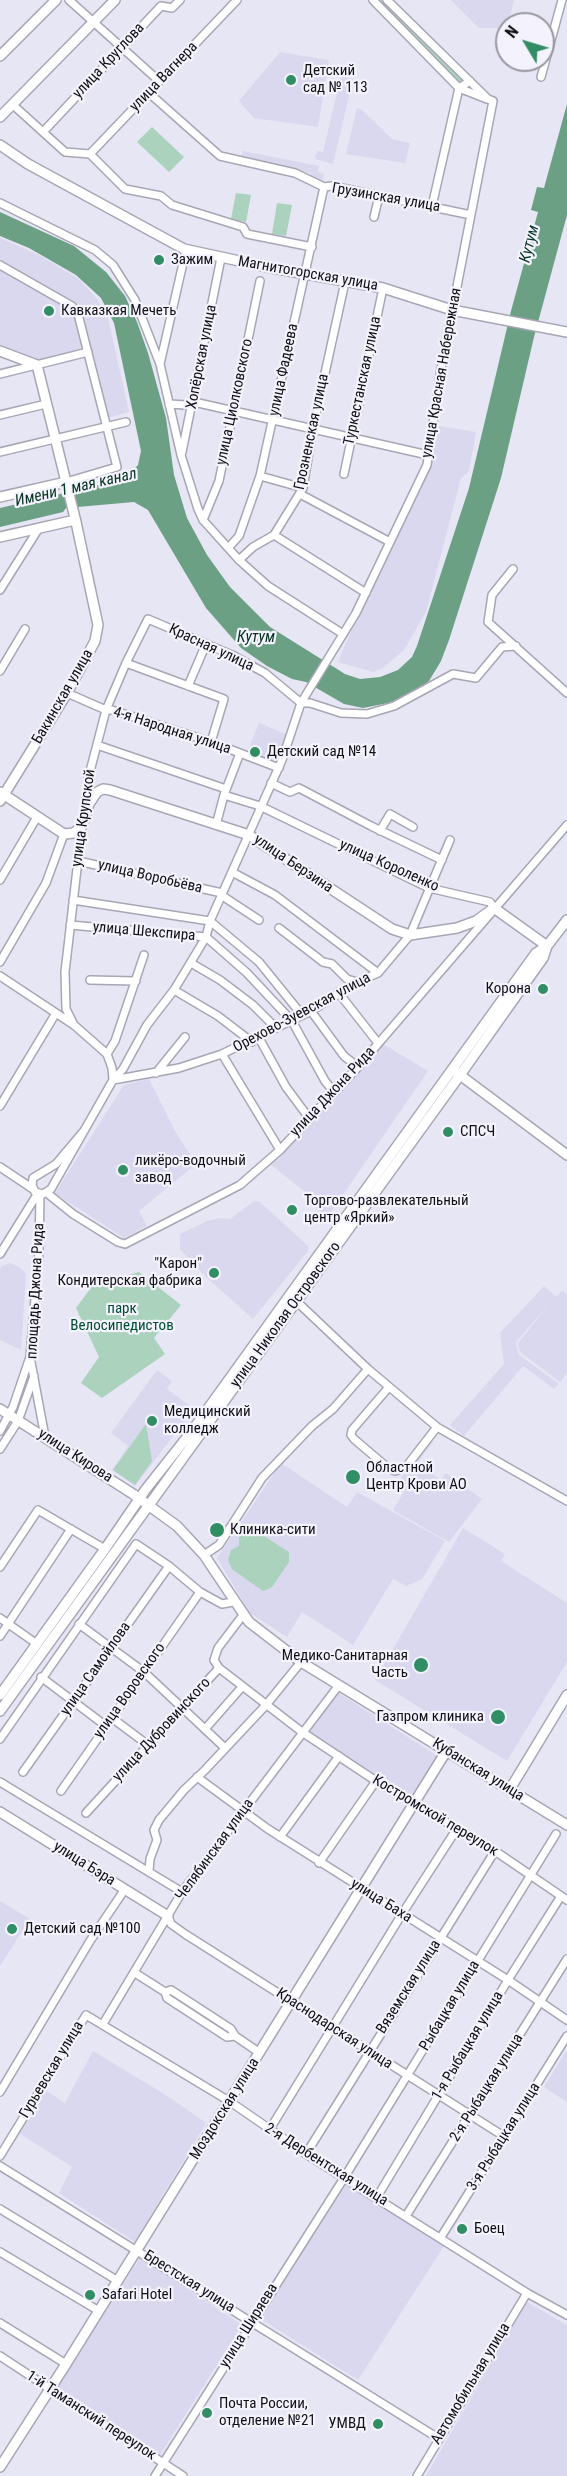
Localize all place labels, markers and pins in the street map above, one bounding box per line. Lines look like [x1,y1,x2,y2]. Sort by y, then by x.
place label: Детский сад № 113 [303,62,368,97]
marker: Детский сад № 113 [284,73,298,87]
place label: Зажим [171,251,213,269]
marker: Зажим [152,253,166,267]
place label: Кавказкая Мечеть [61,302,176,320]
marker: Кавказкая Мечеть [42,304,56,318]
place label: Детский сад №14 [267,743,376,761]
marker: Детский сад №14 [248,745,262,759]
place label: Корона [486,980,531,998]
marker: Корона [536,982,550,996]
place label: СПСЧ [460,1123,495,1141]
marker: СПСЧ [441,1125,455,1139]
place label: ликёро-водочный завод [135,1152,246,1187]
marker: ликёро-водочный завод [116,1163,130,1177]
place label: Торгово-развлекательный центр «Яркий» [304,1192,469,1227]
marker: Торгово-развлекательный центр «Яркий» [285,1203,299,1217]
place label: "Карон" Кондитерская фабрика [58,1255,202,1290]
marker: "Карон" Кондитерская фабрика [207,1266,221,1280]
place label: Медицинский колледж [164,1403,251,1438]
marker: Медицинский колледж [145,1414,159,1428]
place label: Областной Центр Крови АО [366,1459,467,1494]
marker: Областной Центр Крови АО [344,1468,362,1486]
marker: Клиника-сити [208,1521,226,1539]
place label: Клиника-сити [230,1521,316,1539]
place label: Медико-Санитарная Часть [282,1647,408,1682]
marker: Медико-Санитарная Часть [412,1656,430,1674]
place label: Газпром клиника [376,1708,484,1726]
marker: Газпром клиника [489,1708,507,1726]
place label: Детский сад №100 [24,1920,141,1938]
marker: Детский сад №100 [5,1922,19,1936]
place label: Боец [474,2220,505,2238]
marker: Боец [455,2222,469,2236]
place label: Safari Hotel [102,2286,172,2304]
marker: Safari Hotel [83,2288,97,2302]
place label: Почта России, отделение №21 [219,2395,316,2430]
marker: Почта России, отделение №21 [200,2406,214,2420]
place label: УМВД [328,2415,366,2433]
marker: УМВД [371,2417,385,2431]

